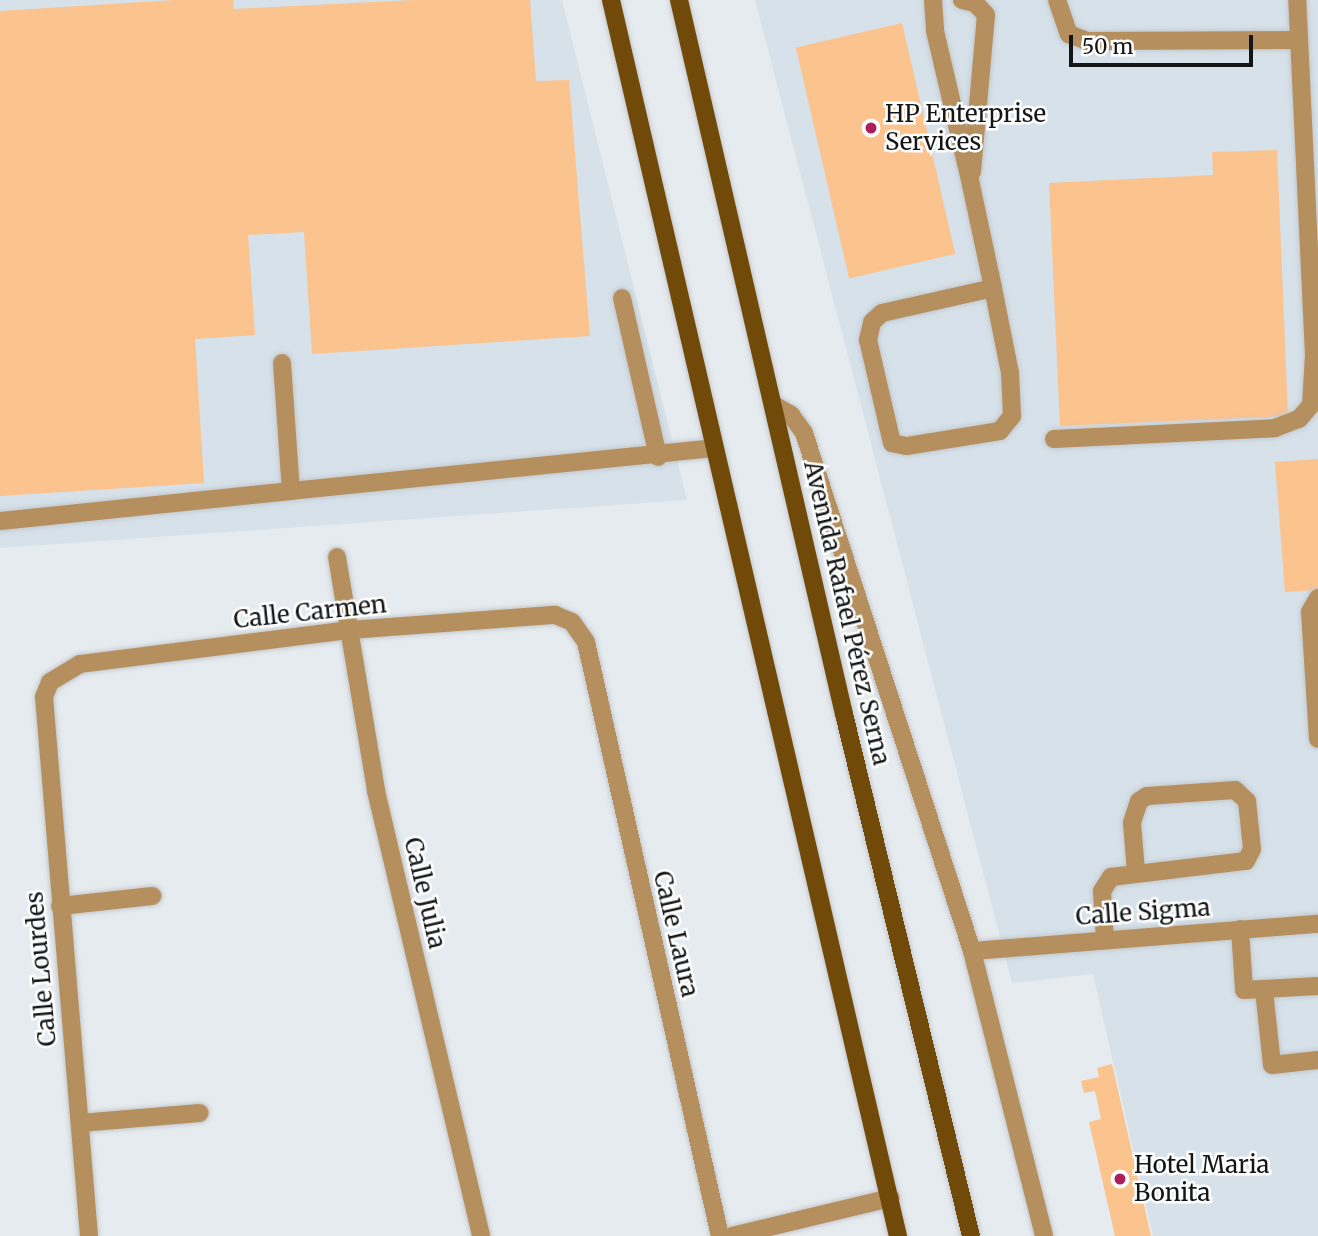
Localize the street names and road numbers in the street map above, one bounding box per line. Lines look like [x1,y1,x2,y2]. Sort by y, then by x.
street label: Avenida Rafael Pérez Serna [798,458,896,768]
street label: Calle Carmen [232,590,388,634]
street label: Calle Julia [398,835,452,951]
street label: Calle Laura [648,868,704,1000]
street label: Calle Lourdes [20,890,62,1048]
street label: Calle Sigma [1075,893,1211,931]

